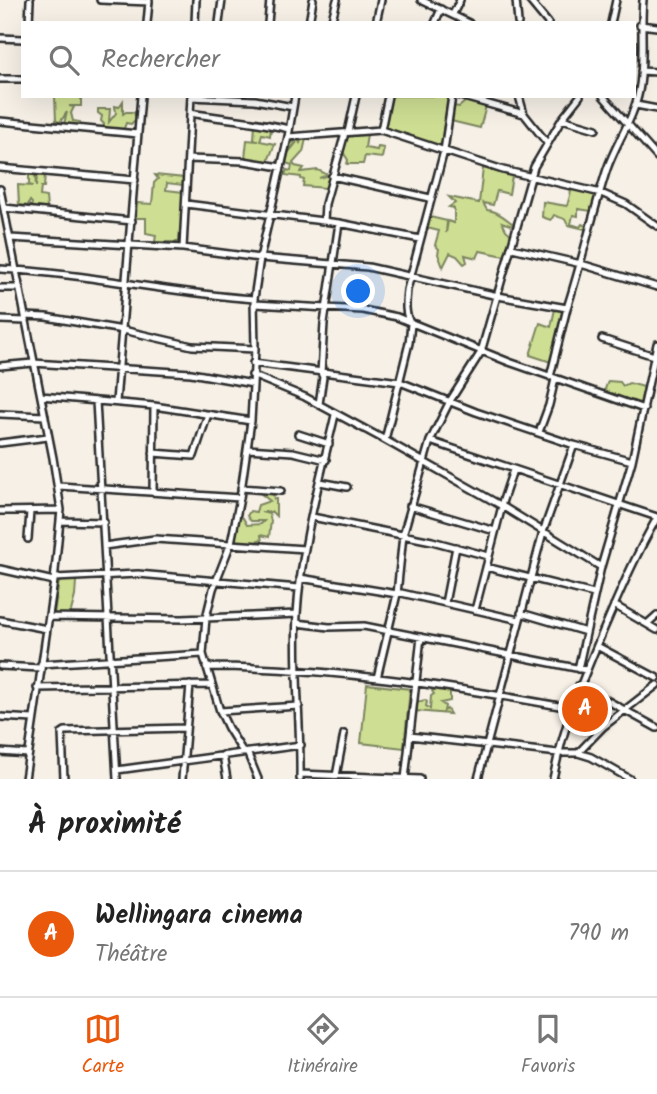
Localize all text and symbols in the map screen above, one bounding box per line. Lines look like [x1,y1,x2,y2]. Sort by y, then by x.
search box [21,21,636,98]
text: Rechercher [101,39,220,81]
icon: search [45,41,83,79]
your location [341,274,375,308]
pin: A [562,683,608,735]
text: À proximité [28,801,181,849]
text: Wellingara cinema [95,895,303,937]
text: A [44,916,58,952]
text: 790 m [568,916,629,952]
text: Théâtre [95,937,167,973]
tab: Carte [82,1010,124,1082]
tab: Itinéraire [287,1010,358,1082]
tab: Favoris [521,1010,575,1082]

